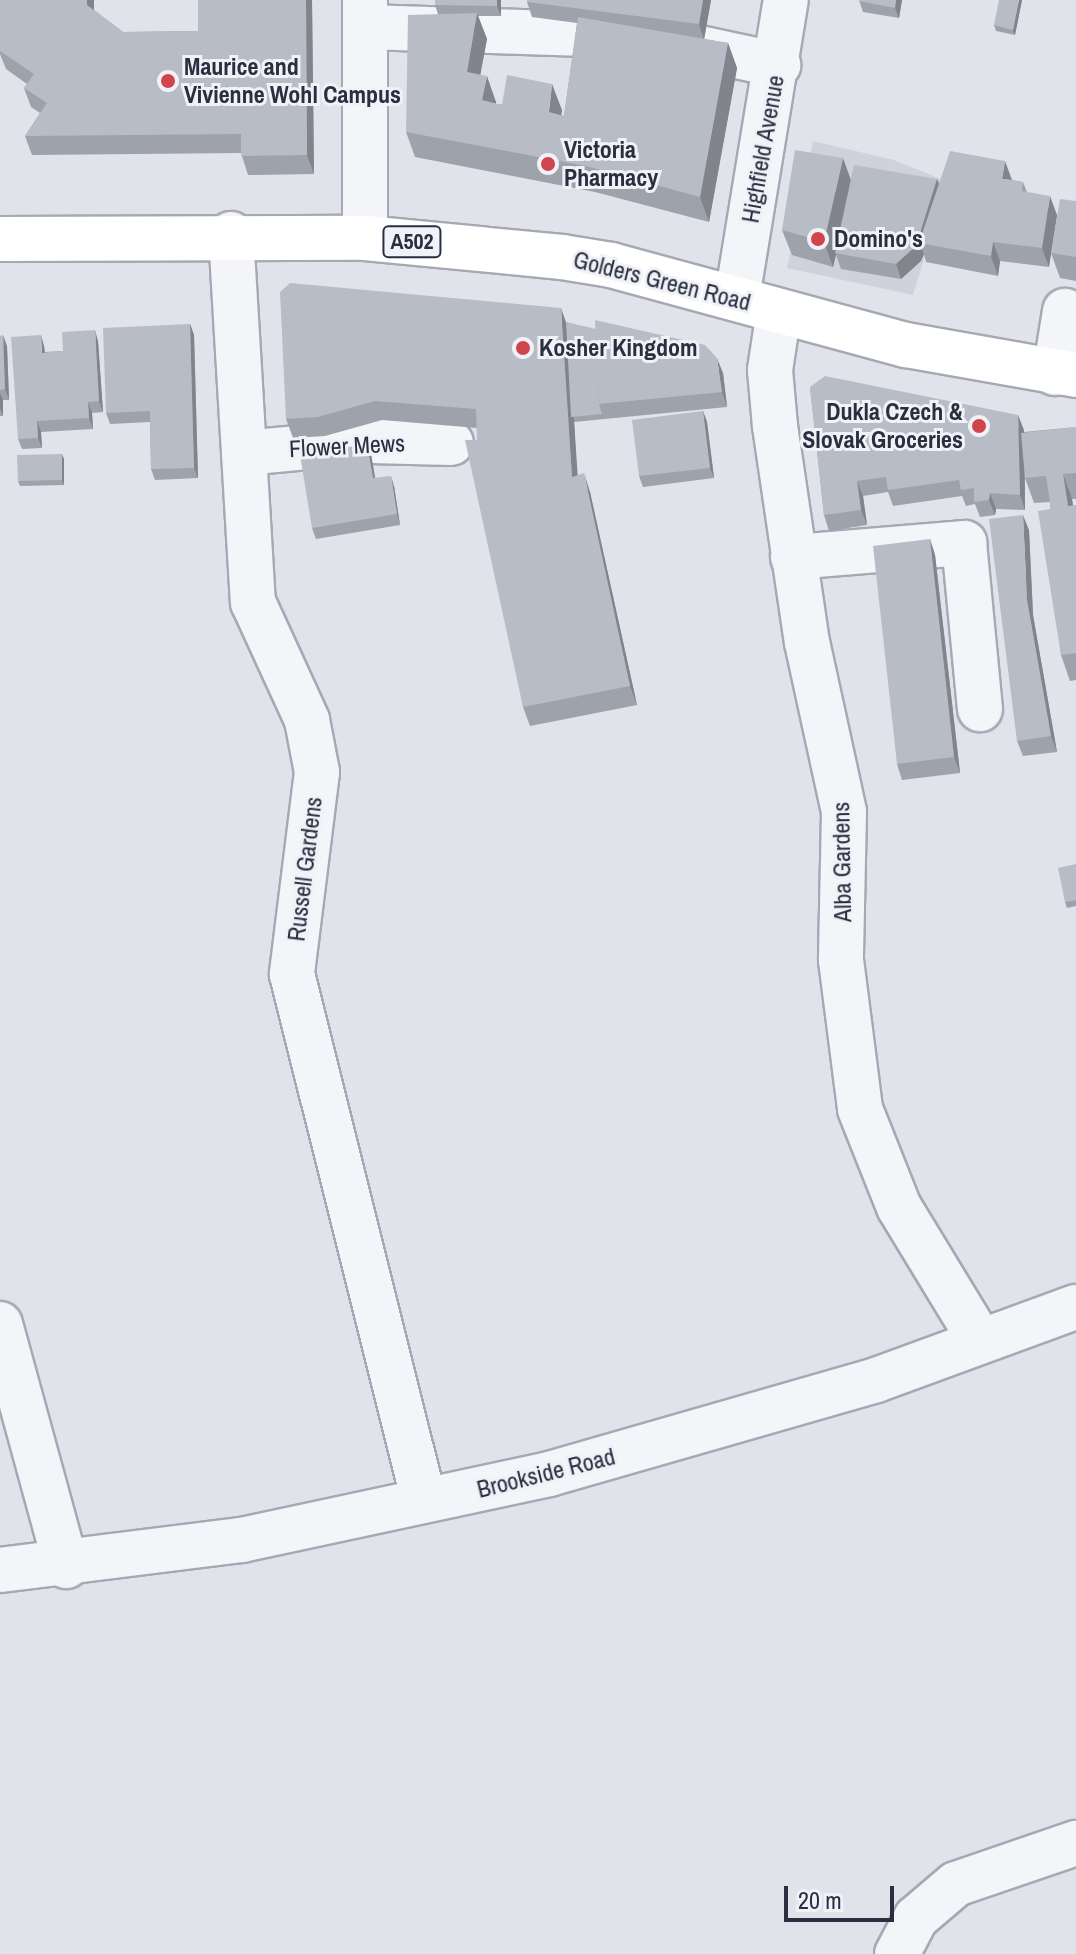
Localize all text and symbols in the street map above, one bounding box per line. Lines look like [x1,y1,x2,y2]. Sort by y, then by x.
place label: Maurice and Vivienne Wohl Campus [184,53,401,109]
marker: Maurice and Vivienne Wohl Campus [159,72,177,90]
street label: Highfield Avenue [736,72,790,226]
place label: Victoria Pharmacy [564,136,658,192]
marker: Victoria Pharmacy [539,155,557,173]
road number: A502 [382,224,442,260]
place label: Domino's [834,225,923,253]
marker: Domino's [809,230,827,248]
street label: Golders Green Road [570,245,754,317]
place label: Kosher Kingdom [539,334,698,362]
marker: Kosher Kingdom [514,339,532,357]
place label: Dukla Czech & Slovak Groceries [802,398,963,454]
marker: Dukla Czech & Slovak Groceries [970,417,988,435]
street label: Flower Mews [288,429,406,463]
street label: Russell Gardens [282,795,328,943]
street label: Alba Gardens [827,802,857,922]
street label: Brookside Road [474,1442,618,1504]
scale bar [788,1870,898,1920]
text: 20 m [798,1884,842,1916]

